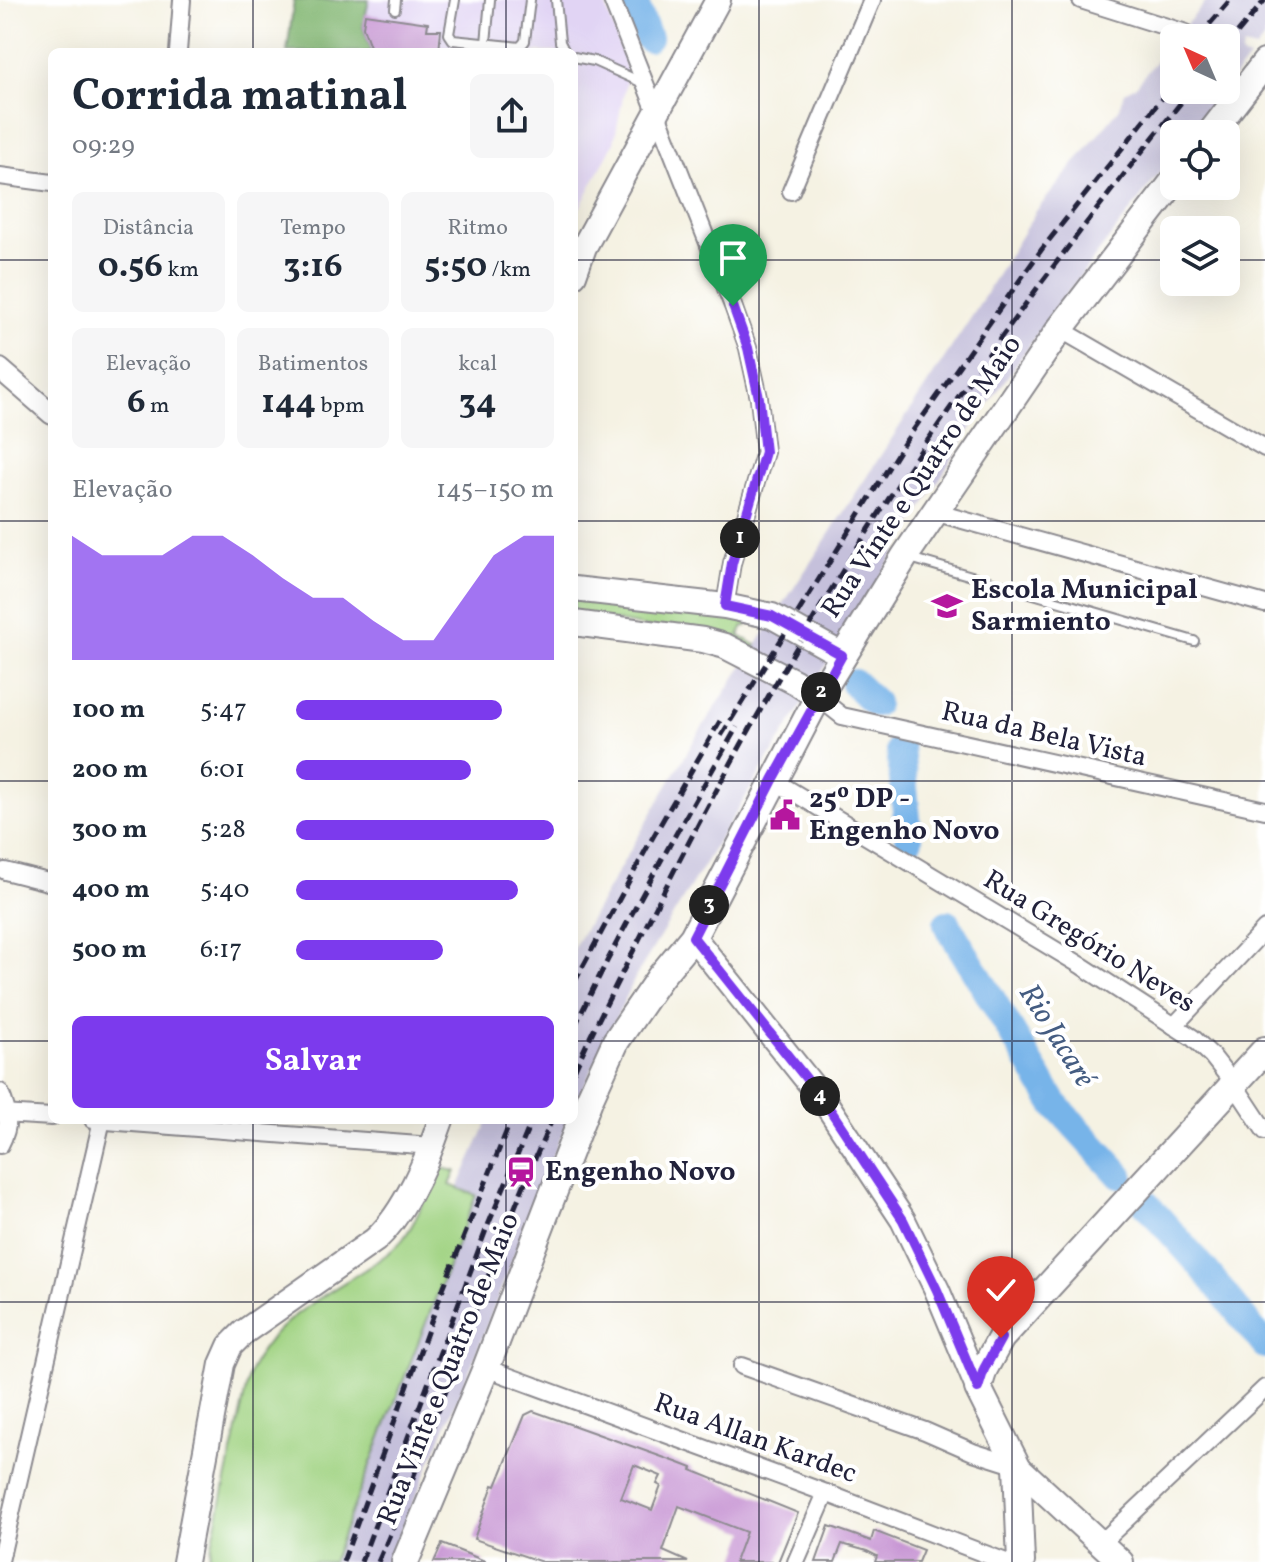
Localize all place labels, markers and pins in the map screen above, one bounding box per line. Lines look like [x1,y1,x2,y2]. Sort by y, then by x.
pin [699,224,767,306]
pin: 1 [720,518,760,558]
place label: Escola Municipal Sarmiento [971,571,1198,642]
school or university icon: Escola Municipal Sarmiento [930,589,964,623]
pin: 2 [801,672,841,712]
place label: 25º DP - Engenho Novo [809,780,1000,851]
public building icon: 25º DP - Engenho Novo [768,798,802,832]
pin: 3 [689,885,729,925]
pin: 4 [800,1076,840,1116]
place label: Engenho Novo [545,1153,736,1192]
station icon: Engenho Novo [504,1155,538,1189]
pin [967,1256,1035,1338]

